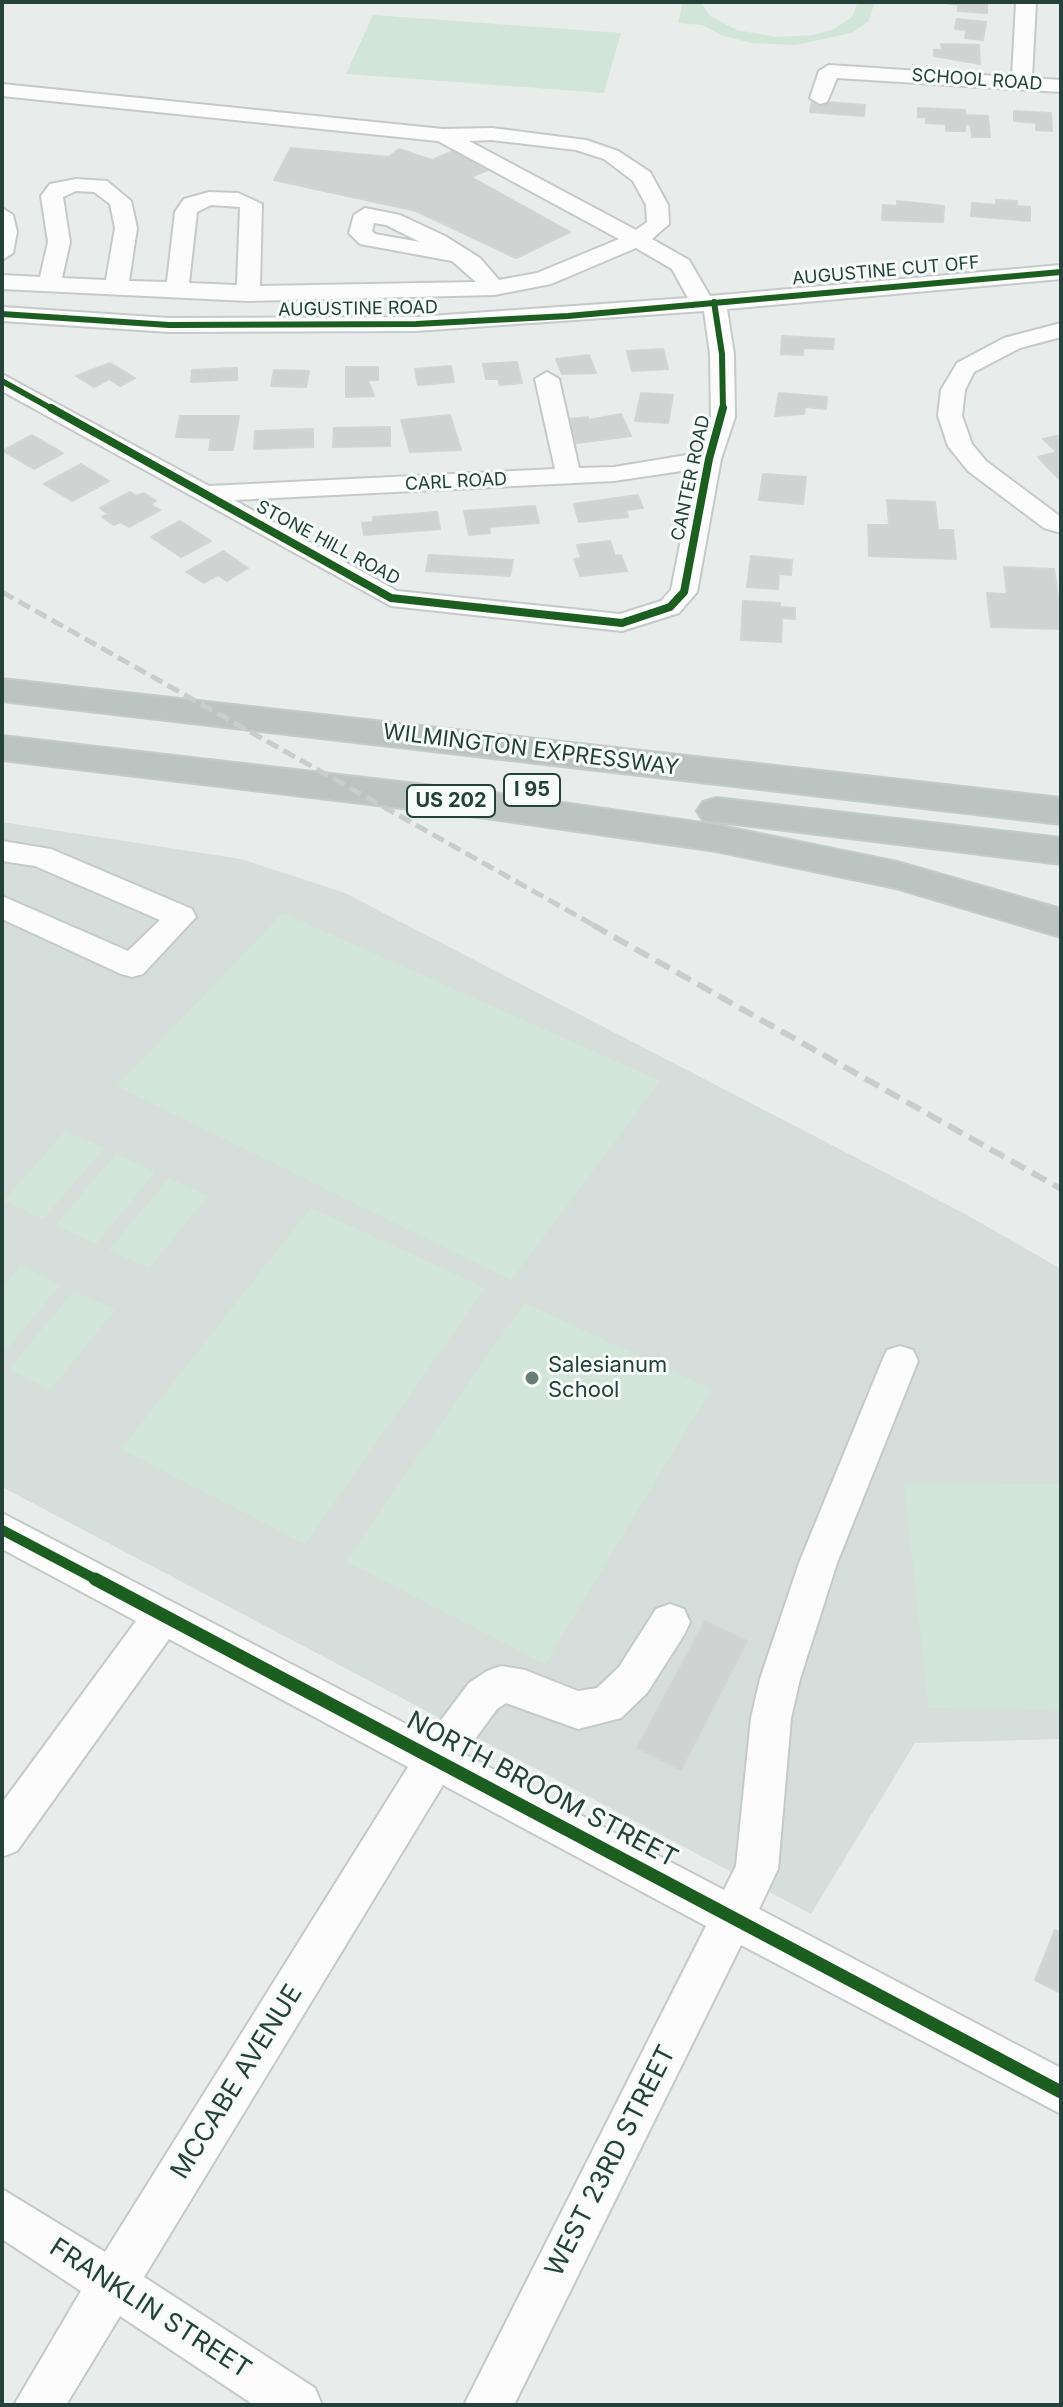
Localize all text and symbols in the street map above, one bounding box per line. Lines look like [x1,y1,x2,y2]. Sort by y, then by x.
street label: SCHOOL ROAD [911,65,1043,95]
street label: AUGUSTINE CUT OFF [791,252,981,290]
street label: AUGUSTINE ROAD [278,297,438,321]
street label: CANTER ROAD [667,413,715,543]
street label: CARL ROAD [404,469,508,495]
street label: STONE HILL ROAD [252,496,404,590]
street label: WILMINGTON EXPRESSWAY [381,719,681,781]
road number: I 95 [504,774,560,806]
road number: US 202 [407,785,495,817]
place label: Salesianum School [548,1352,667,1404]
marker: Salesianum School [523,1369,541,1387]
street label: NORTH BROOM STREET [401,1705,683,1875]
street label: MCCABE AVENUE [165,1979,309,2185]
street label: WEST 23RD STREET [539,2040,683,2282]
street label: FRANKLIN STREET [43,2232,257,2386]

